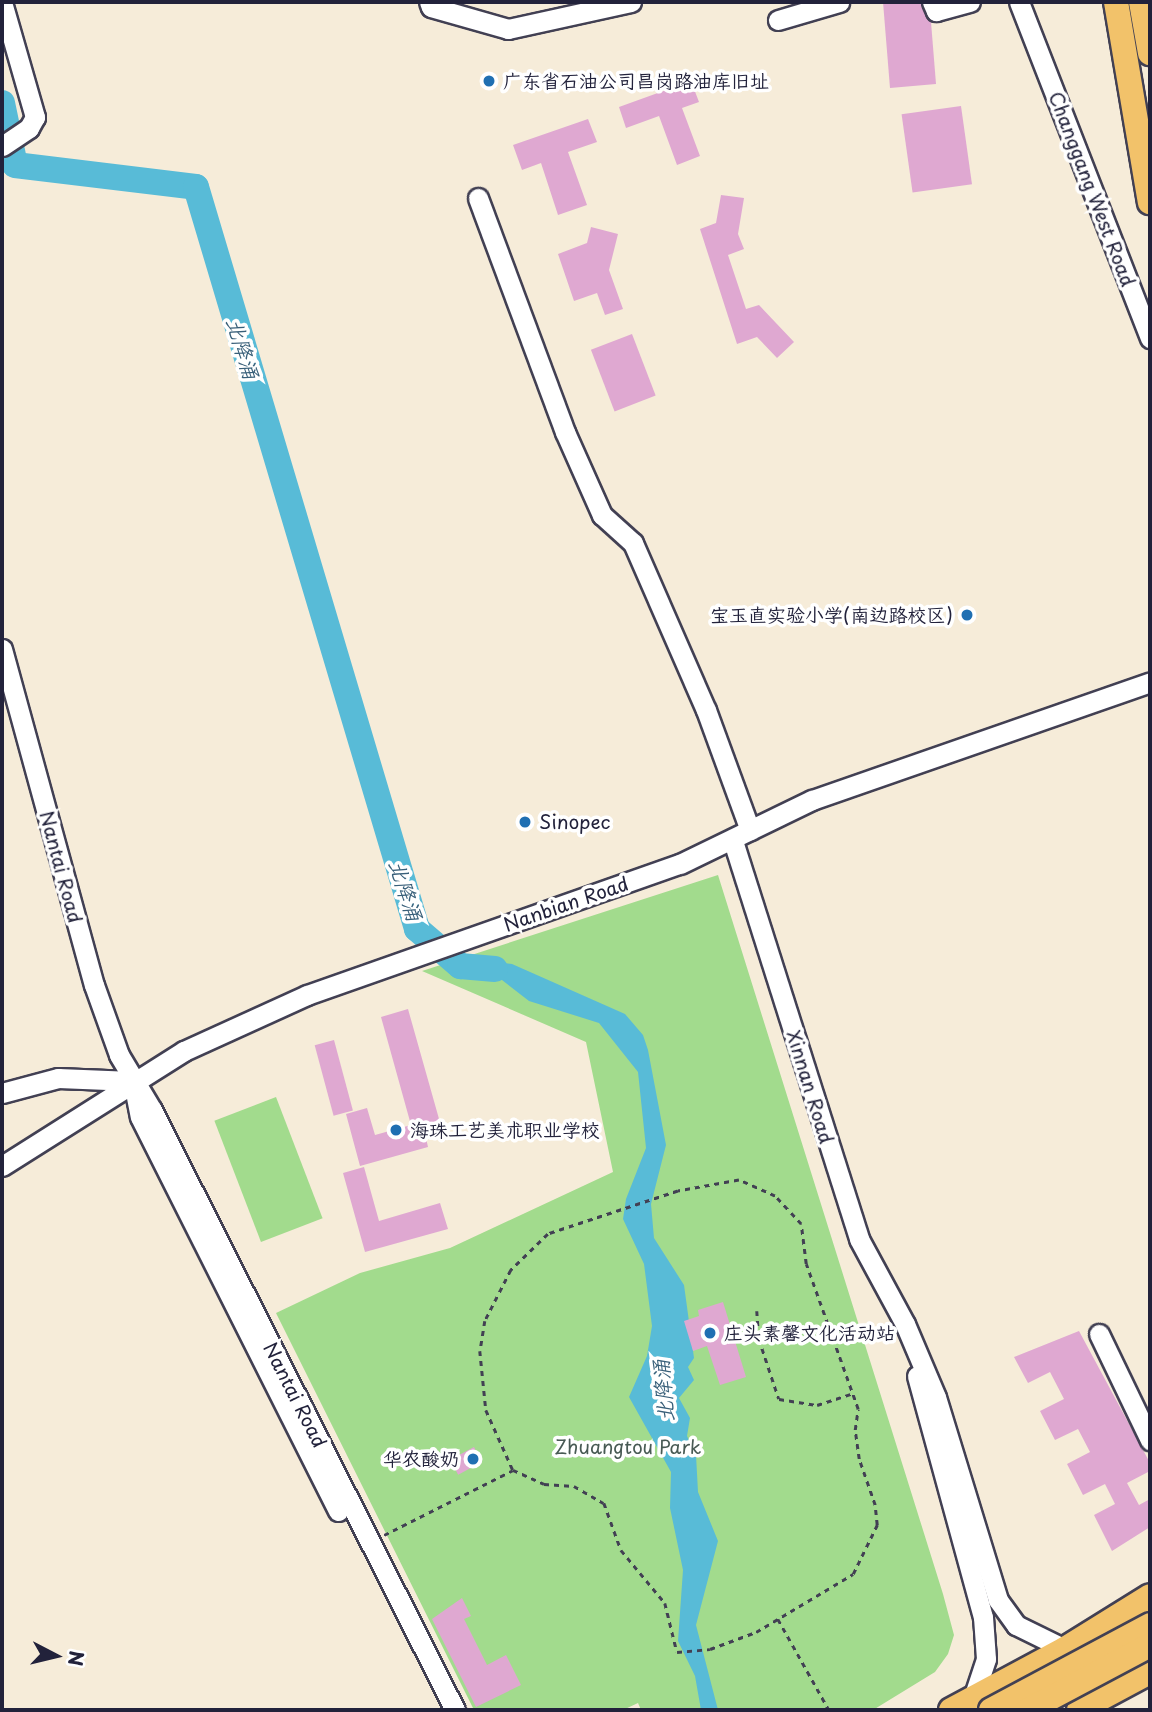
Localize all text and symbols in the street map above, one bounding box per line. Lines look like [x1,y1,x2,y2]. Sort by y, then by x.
place label: 广东省石油公司昌岗路油库旧址 [503,70,769,92]
marker: 广东省石油公司昌岗路油库旧址 [481,73,497,89]
street label: Changgang West Road [1044,88,1140,290]
water label: 北降涌 [223,314,265,382]
place label: 宝玉直实验小学(南边路校区) [710,604,953,626]
marker: 宝玉直实验小学(南边路校区) [959,607,975,623]
street label: Nantai Road [35,808,87,926]
place label: Sinopec [539,811,610,833]
marker: Sinopec [517,814,533,830]
water label: 北降涌 [385,856,429,924]
street label: Nanbian Road [501,872,631,936]
street label: Xinnan Road [782,1028,838,1146]
place label: 海珠工艺美术职业学校 [410,1119,600,1141]
marker: 海珠工艺美术职业学校 [388,1122,404,1138]
place label: 庄头素馨文化活动站 [724,1322,895,1344]
marker: 庄头素馨文化活动站 [702,1325,718,1341]
street label: Nantai Road [258,1338,332,1452]
water label: 北降涌 [647,1359,677,1423]
park label: Zhuangtou Park [554,1436,702,1458]
place label: 华农酸奶 [383,1448,459,1470]
marker: 华农酸奶 [465,1451,481,1467]
north arrow [21,1621,91,1691]
text: N [62,1649,92,1668]

